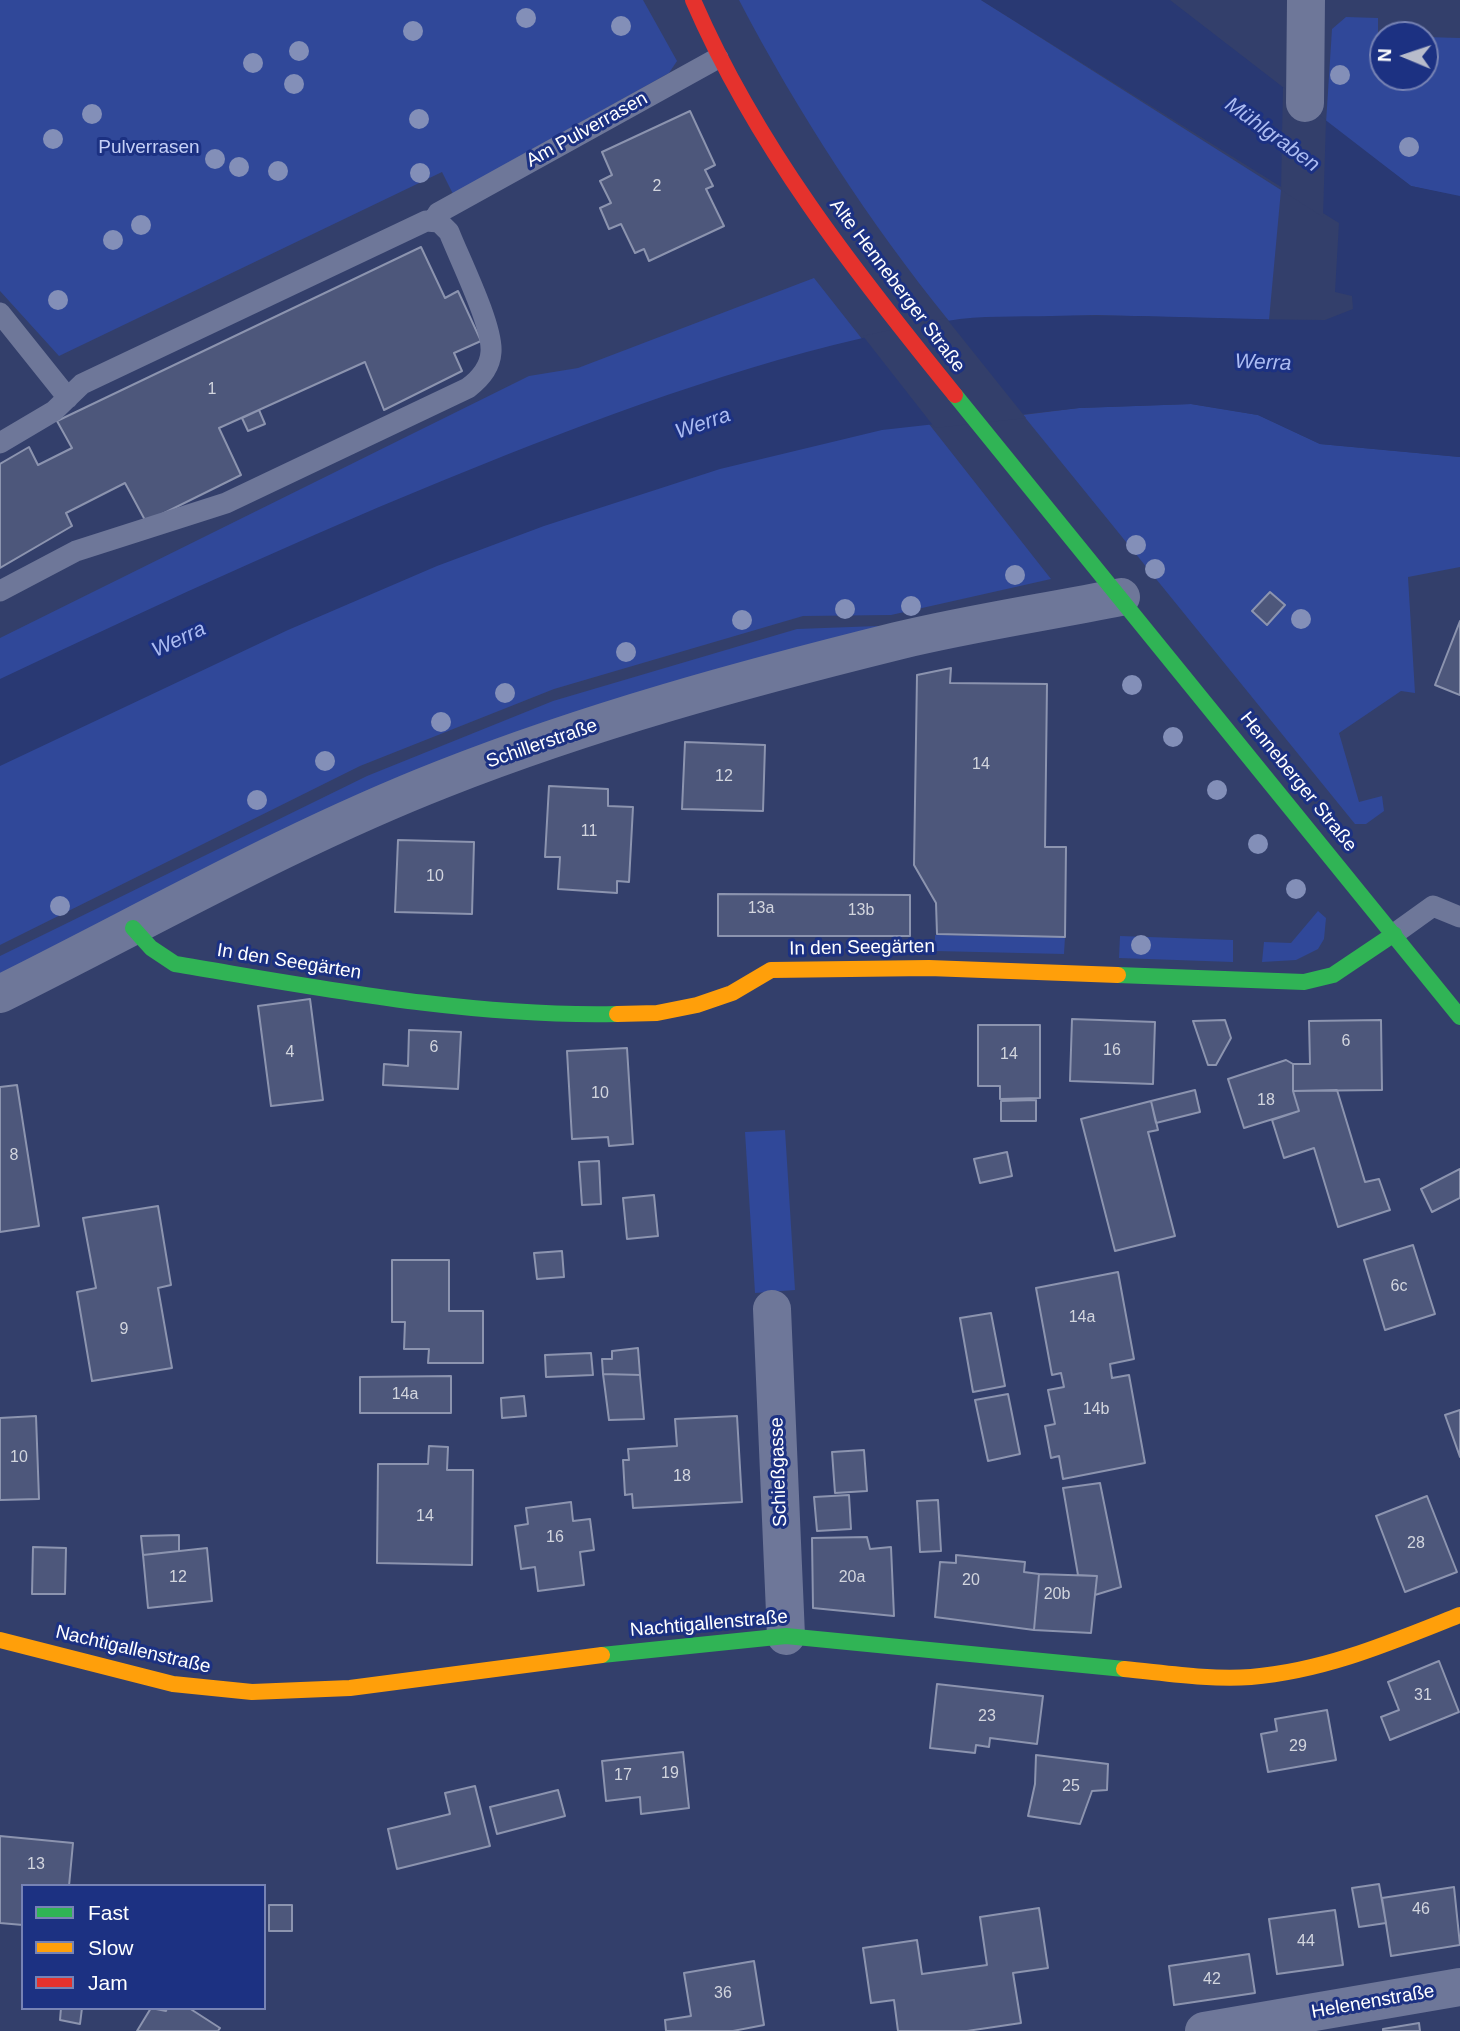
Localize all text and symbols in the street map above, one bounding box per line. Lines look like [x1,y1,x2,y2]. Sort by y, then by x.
north arrow [1369,21,1439,91]
text: N [1374,48,1395,63]
street label: Am Pulverrasen [522,87,652,173]
water label: Mühlgraben [1220,92,1324,178]
park label: Pulverrasen [98,137,200,159]
house number: 2 [653,177,661,197]
street label: Alte Henneberger Straße [824,195,970,377]
water label: Werra [1234,349,1292,377]
house number: 1 [208,380,216,400]
water label: Werra [672,403,734,445]
water label: Werra [148,617,210,663]
street label: Henneberger Straße [1235,708,1361,856]
street label: Schillerstraße [483,714,601,774]
house number: 14 [972,755,990,775]
house number: 12 [715,767,733,787]
house number: 11 [581,822,597,842]
house number: 10 [426,867,444,887]
house number: 13a [748,899,774,919]
house number: 13b [848,901,874,921]
street label: In den Seegärten [789,935,935,961]
street label: In den Seegärten [215,939,363,985]
house number: 6 [1342,1032,1350,1052]
house number: 6 [430,1038,438,1058]
house number: 16 [1103,1041,1121,1061]
house number: 4 [286,1043,294,1063]
house number: 14 [1000,1045,1018,1065]
house number: 10 [591,1084,609,1104]
house number: 18 [1257,1091,1275,1111]
house number: 8 [10,1146,18,1166]
house number: 6c [1391,1277,1407,1297]
house number: 14a [1069,1308,1095,1328]
house number: 9 [120,1320,128,1340]
house number: 14a [392,1385,418,1405]
house number: 14b [1083,1400,1109,1420]
street label: Schießgasse [766,1417,792,1527]
house number: 10 [10,1448,28,1468]
house number: 18 [673,1467,691,1487]
house number: 14 [416,1507,434,1527]
house number: 16 [546,1528,564,1548]
house number: 28 [1407,1534,1425,1554]
house number: 12 [169,1568,187,1588]
house number: 20a [839,1568,865,1588]
house number: 20 [962,1571,980,1591]
house number: 20b [1044,1585,1070,1605]
street label: Nachtigallenstraße [629,1606,789,1642]
street label: Nachtigallenstraße [53,1621,213,1679]
house number: 31 [1414,1686,1432,1706]
house number: 23 [978,1707,996,1727]
house number: 29 [1289,1737,1307,1757]
house number: 19 [661,1764,679,1784]
house number: 17 [614,1766,632,1786]
house number: 25 [1062,1777,1080,1797]
house number: 13 [27,1855,45,1875]
legend [21,1884,266,2010]
house number: 46 [1412,1900,1430,1920]
text: Fast [88,1901,129,1924]
house number: 44 [1297,1932,1315,1952]
text: Slow [88,1936,134,1959]
house number: 42 [1203,1970,1221,1990]
text: Jam [88,1971,128,1994]
street label: Helenenstraße [1310,1980,1436,2024]
house number: 36 [714,1984,732,2004]

